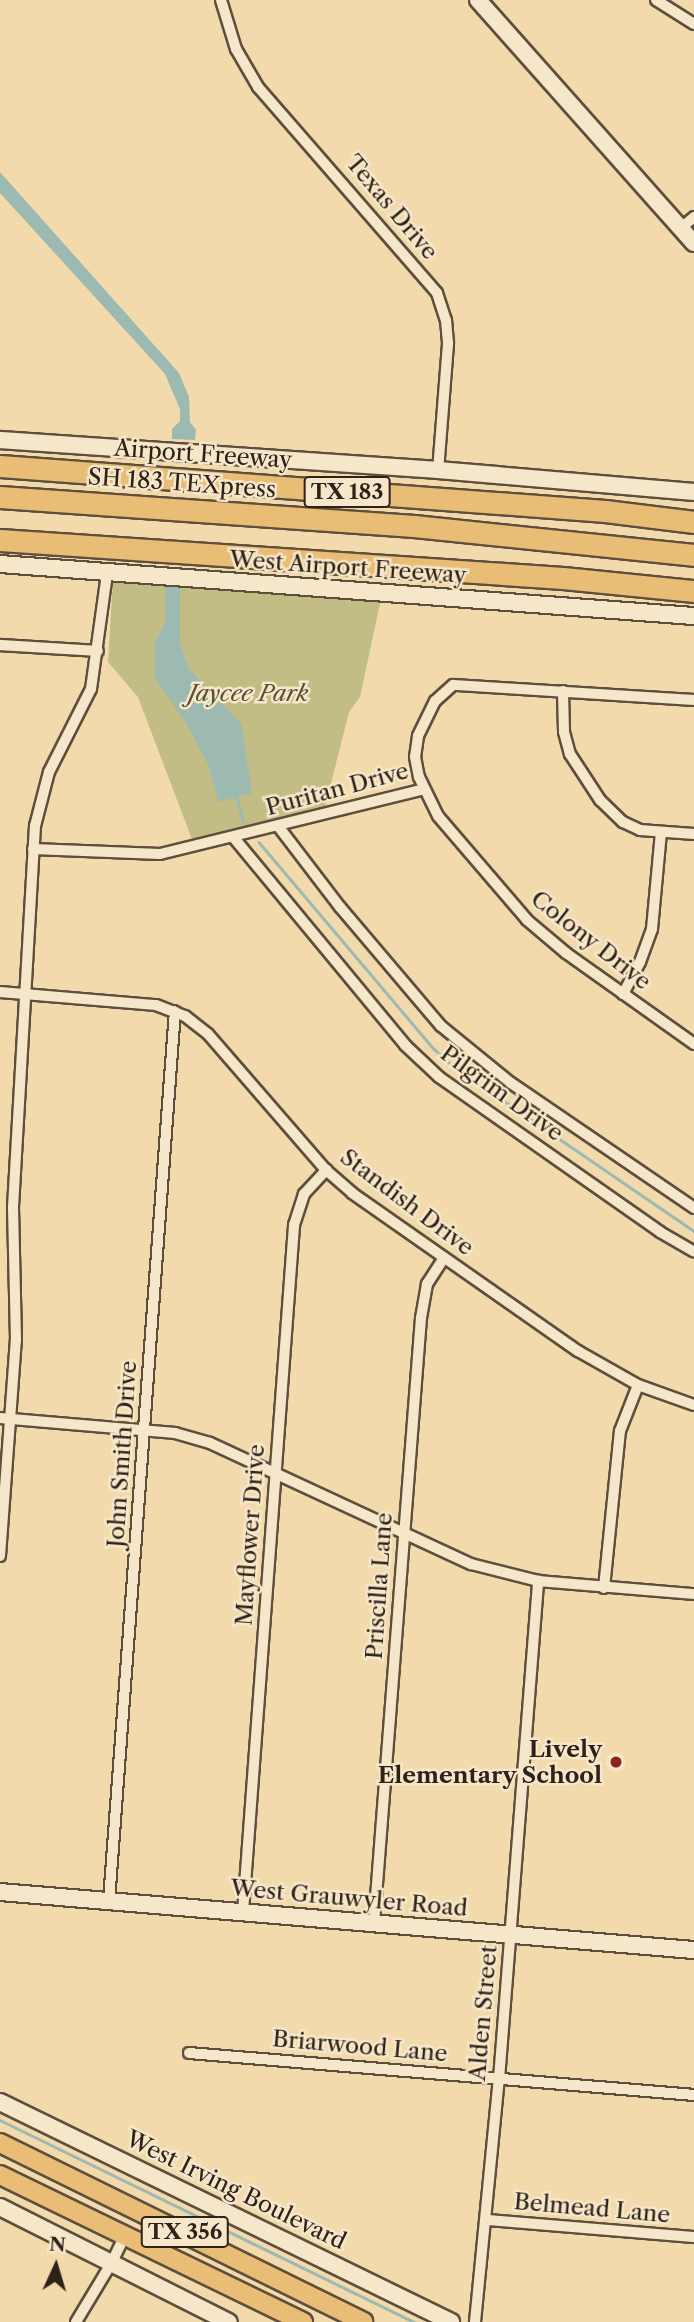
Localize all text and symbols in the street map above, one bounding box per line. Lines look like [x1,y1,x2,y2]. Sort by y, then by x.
street label: Texas Drive [340,149,444,265]
street label: Airport Freeway [113,434,293,474]
street label: SH 183 TEXpress [87,463,277,503]
road number: TX 183 [303,475,391,510]
street label: West Airport Freeway [228,545,468,589]
park label: Jaycee Park [188,679,308,707]
street label: Puritan Drive [263,757,411,821]
street label: Colony Drive [525,884,657,996]
street label: Pilgrim Drive [435,1039,569,1147]
street label: Standish Drive [335,1143,479,1261]
street label: John Smith Drive [102,1360,142,1548]
street label: Mayflower Drive [230,1443,270,1627]
street label: Priscilla Lane [360,1512,398,1660]
place label: Lively Elementary School [377,1735,602,1789]
marker: Lively Elementary School [608,1754,624,1770]
street label: West Grauwyler Road [229,1874,469,1922]
street label: Alden Street [463,1944,503,2082]
street label: Briarwood Lane [271,2025,449,2067]
street label: West Irving Boulevard [121,2125,351,2255]
street label: Belmead Lane [513,2187,671,2229]
road number: TX 356 [140,2214,230,2250]
north arrow [21,2231,91,2301]
text: N [48,2233,67,2257]

